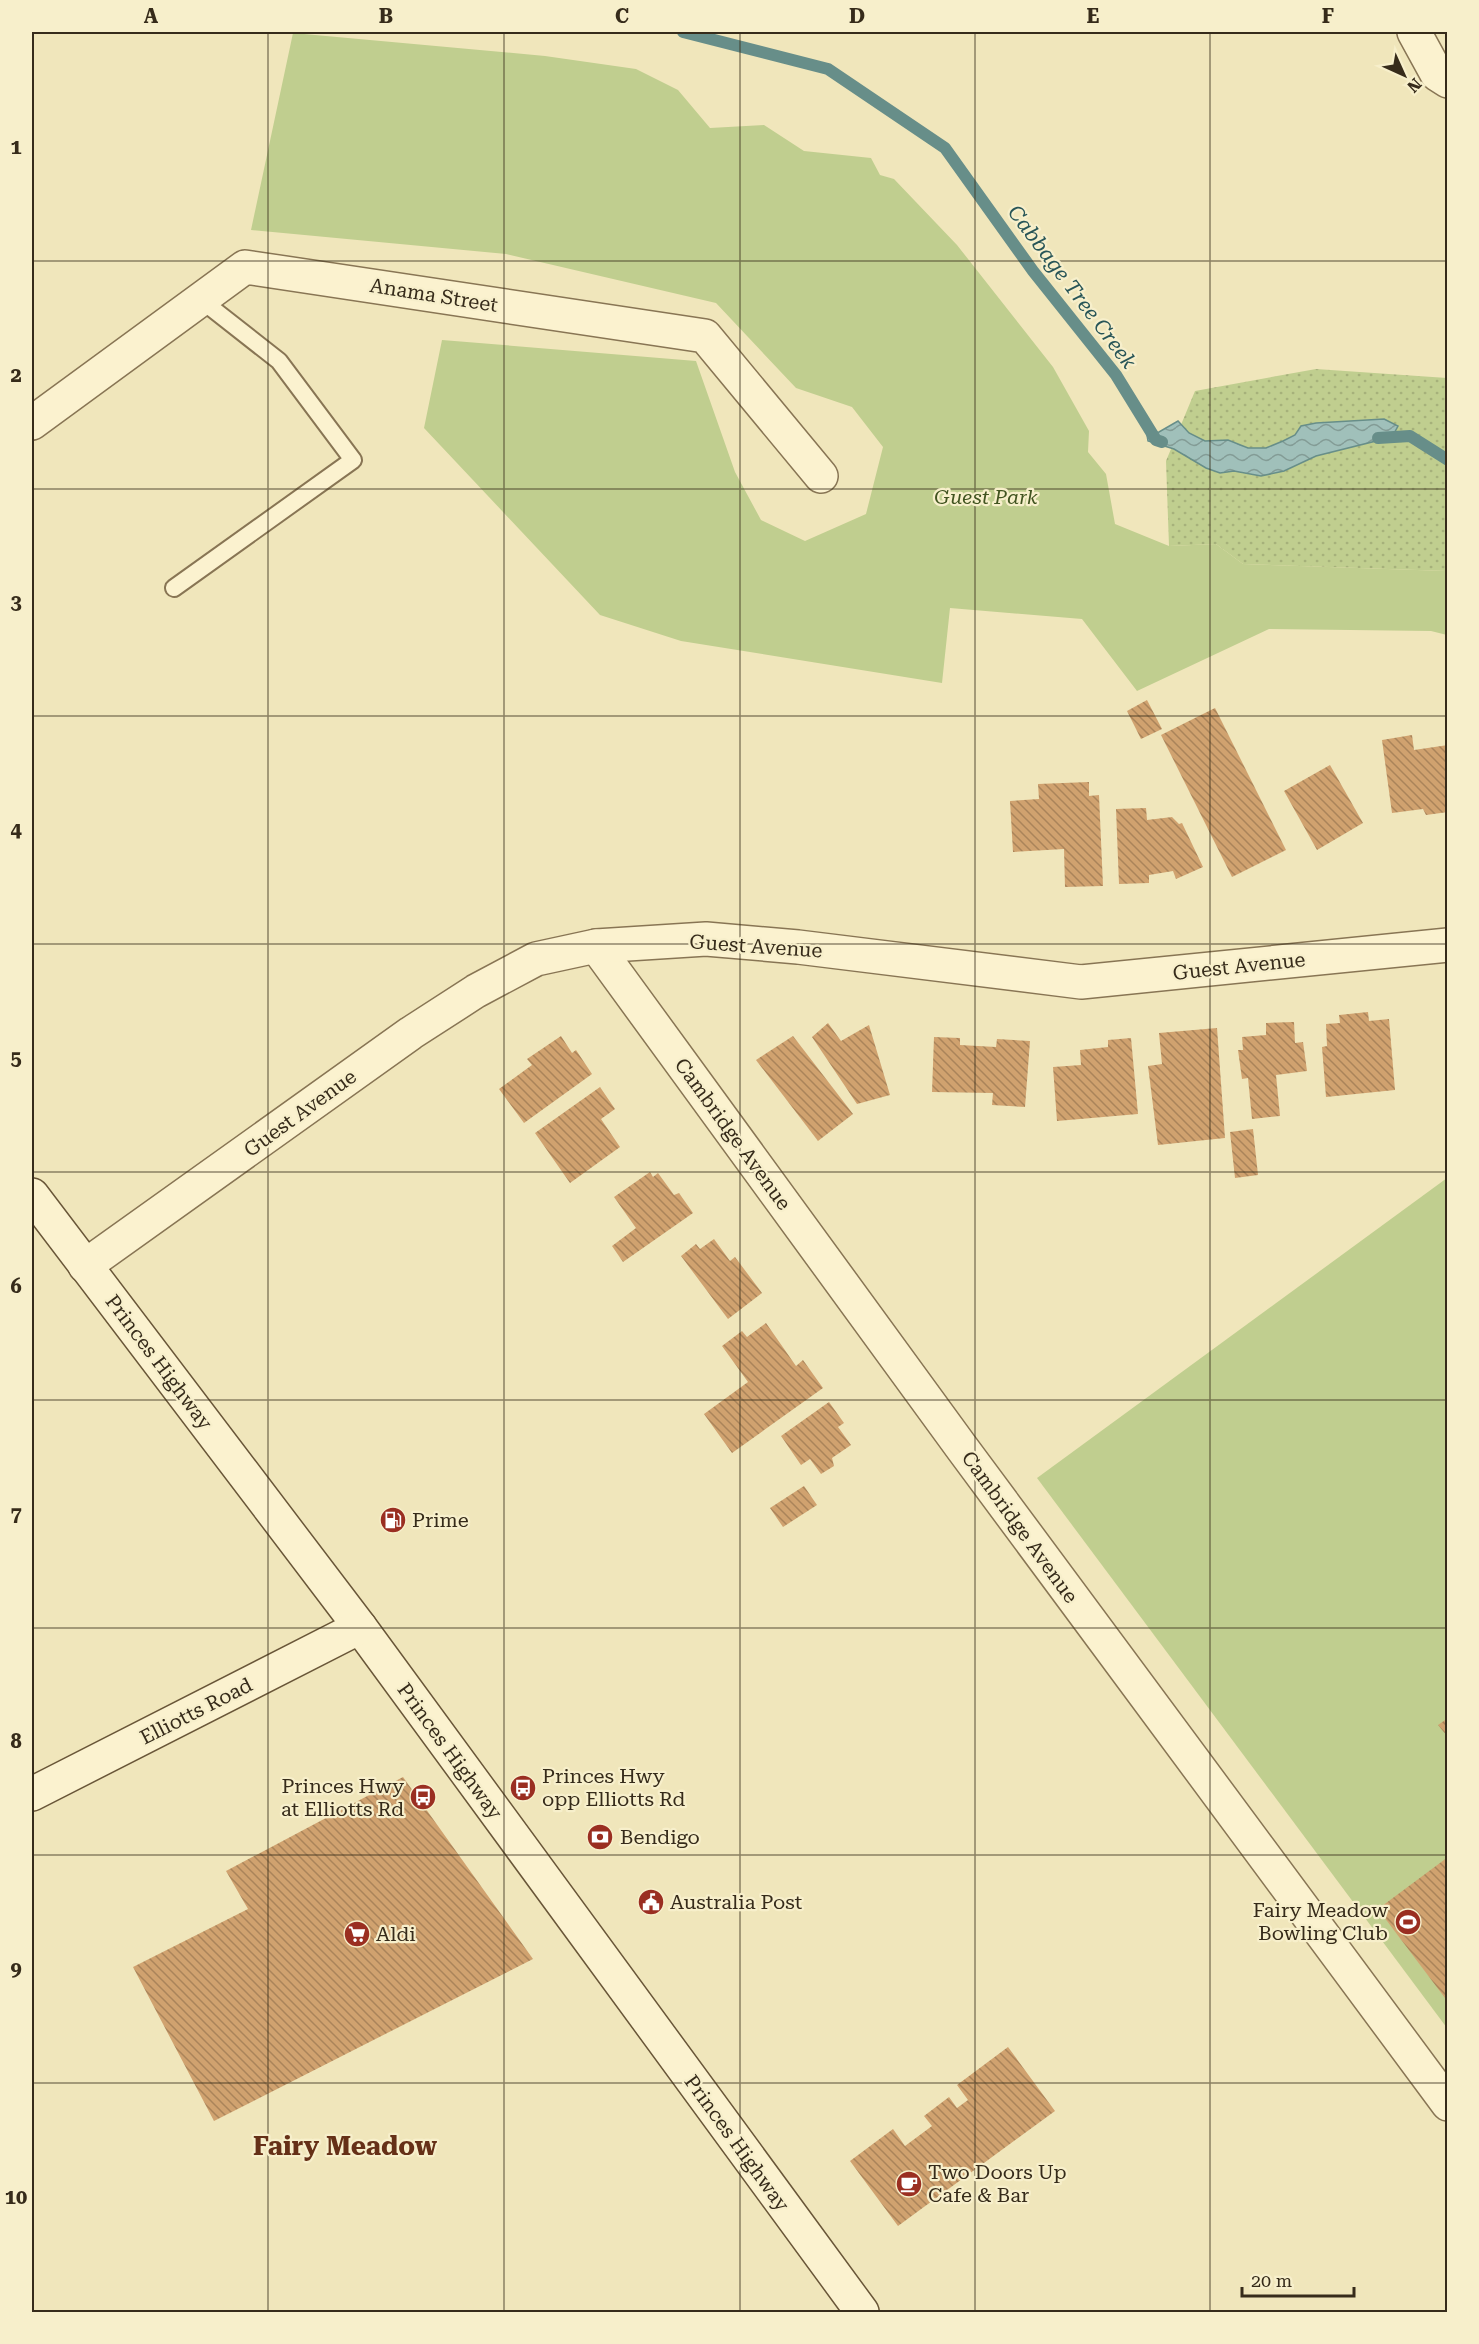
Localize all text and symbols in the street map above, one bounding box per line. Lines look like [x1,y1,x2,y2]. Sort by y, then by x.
text: A [144,4,159,28]
text: B [379,4,393,28]
text: C [615,4,629,28]
text: D [849,4,865,28]
text: E [1087,4,1100,28]
text: F [1322,4,1334,28]
north arrow [1374,45,1434,105]
text: N [1403,74,1425,96]
text: 1 [10,135,22,159]
water label: Cabbage Tree Creek [1003,201,1142,374]
street label: Anama Street [368,273,500,317]
text: 2 [10,363,22,387]
park label: Guest Park [934,485,1038,509]
text: 3 [10,590,22,614]
text: 4 [10,818,22,842]
street label: Guest Avenue [689,929,823,963]
street label: Guest Avenue [1171,947,1307,985]
text: 5 [10,1046,22,1070]
street label: Cambridge Avenue [670,1053,796,1215]
street label: Guest Avenue [239,1064,361,1162]
text: 6 [10,1274,22,1298]
street label: Princes Highway [100,1290,218,1434]
street label: Cambridge Avenue [957,1446,1083,1608]
text: 7 [10,1502,22,1526]
fuel station icon: Prime [378,1505,408,1535]
place label: Prime [412,1508,469,1532]
street label: Elliotts Road [136,1672,256,1750]
street label: Princes Highway [392,1678,508,1824]
text: 8 [10,1729,22,1753]
place label: Princes Hwy opp Elliotts Rd [542,1764,686,1811]
bus stop icon: Princes Hwy opp Elliotts Rd [508,1773,538,1803]
place label: Princes Hwy at Elliotts Rd [281,1774,404,1821]
bus stop icon: Princes Hwy at Elliotts Rd [408,1782,438,1812]
bank icon: Bendigo [585,1822,615,1852]
place label: Bendigo [620,1825,700,1849]
public building icon: Australia Post [636,1887,666,1917]
place label: Australia Post [670,1890,803,1914]
place label: Fairy Meadow Bowling Club [1253,1898,1388,1945]
sports icon: Fairy Meadow Bowling Club [1393,1907,1423,1937]
supermarket icon: Aldi [342,1919,372,1949]
place label: Aldi [376,1922,416,1946]
text: 9 [10,1957,22,1981]
street label: Princes Highway [679,2070,795,2216]
district label: Fairy Meadow [253,2131,438,2161]
place label: Two Doors Up Cafe & Bar [928,2160,1066,2207]
cafe icon: Two Doors Up Cafe & Bar [894,2169,924,2199]
text: 10 [5,2185,27,2209]
scale bar [1242,2260,1354,2298]
text: 20 m [1251,2270,1292,2291]

